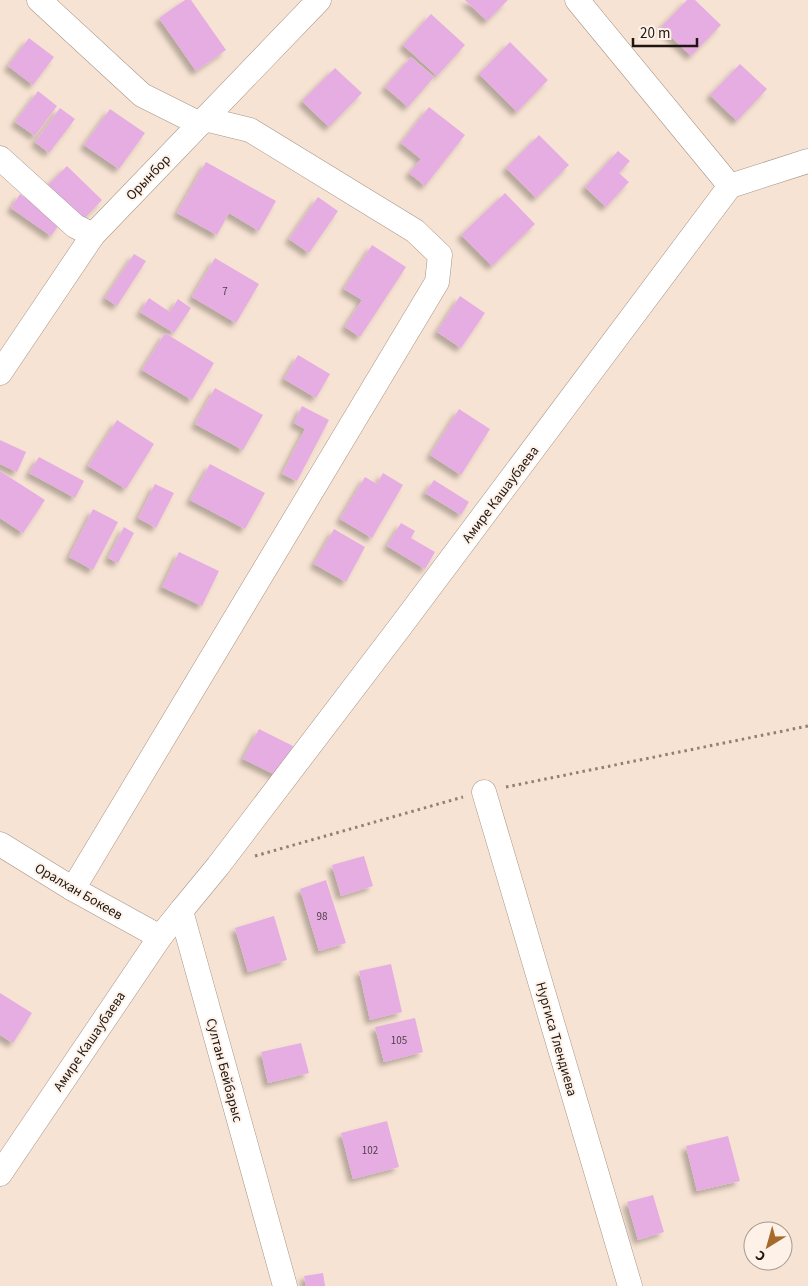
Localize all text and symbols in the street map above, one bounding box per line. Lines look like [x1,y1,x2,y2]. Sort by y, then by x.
scale bar [633,15,697,47]
text: 20 m [640,23,670,44]
street label: Орынбор [122,150,176,205]
house number: 7 [222,284,228,299]
street label: Амире Кашаубаева [458,442,544,547]
street label: Оралхан Бокеев [31,859,126,925]
house number: 98 [317,909,328,924]
street label: Нургиса Тлендиева [530,980,582,1099]
street label: Амире Кашаубаева [49,988,131,1096]
street label: Султан Бейбарыс [201,1016,248,1125]
house number: 105 [391,1033,407,1048]
house number: 102 [362,1143,378,1158]
north arrow [743,1221,793,1271]
text: С [752,1245,770,1266]

